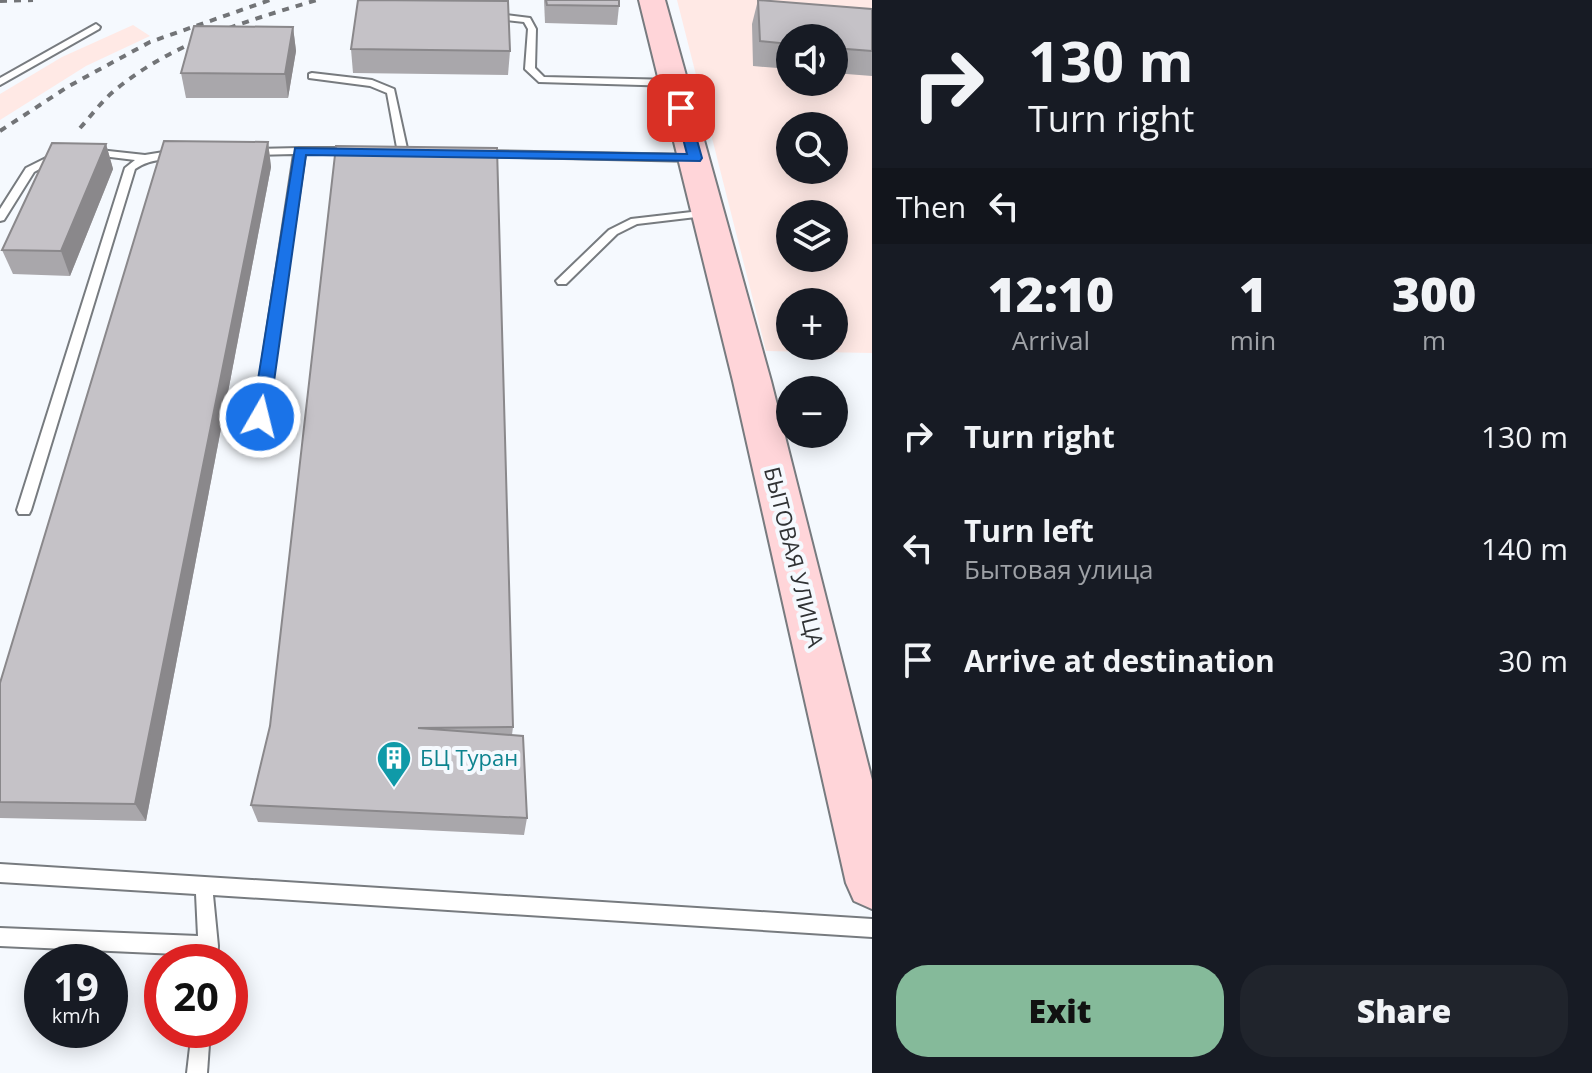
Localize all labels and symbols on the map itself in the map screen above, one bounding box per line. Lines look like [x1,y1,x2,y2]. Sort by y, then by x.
pin [647,74,715,142]
position arrow [218,375,302,459]
street label: БЫТОВАЯ УЛИЦА [758,463,832,650]
building icon: БЦ Туран [375,739,413,789]
place label: БЦ Туран [420,742,518,772]
speed limit sign: 20 [144,944,248,1048]

